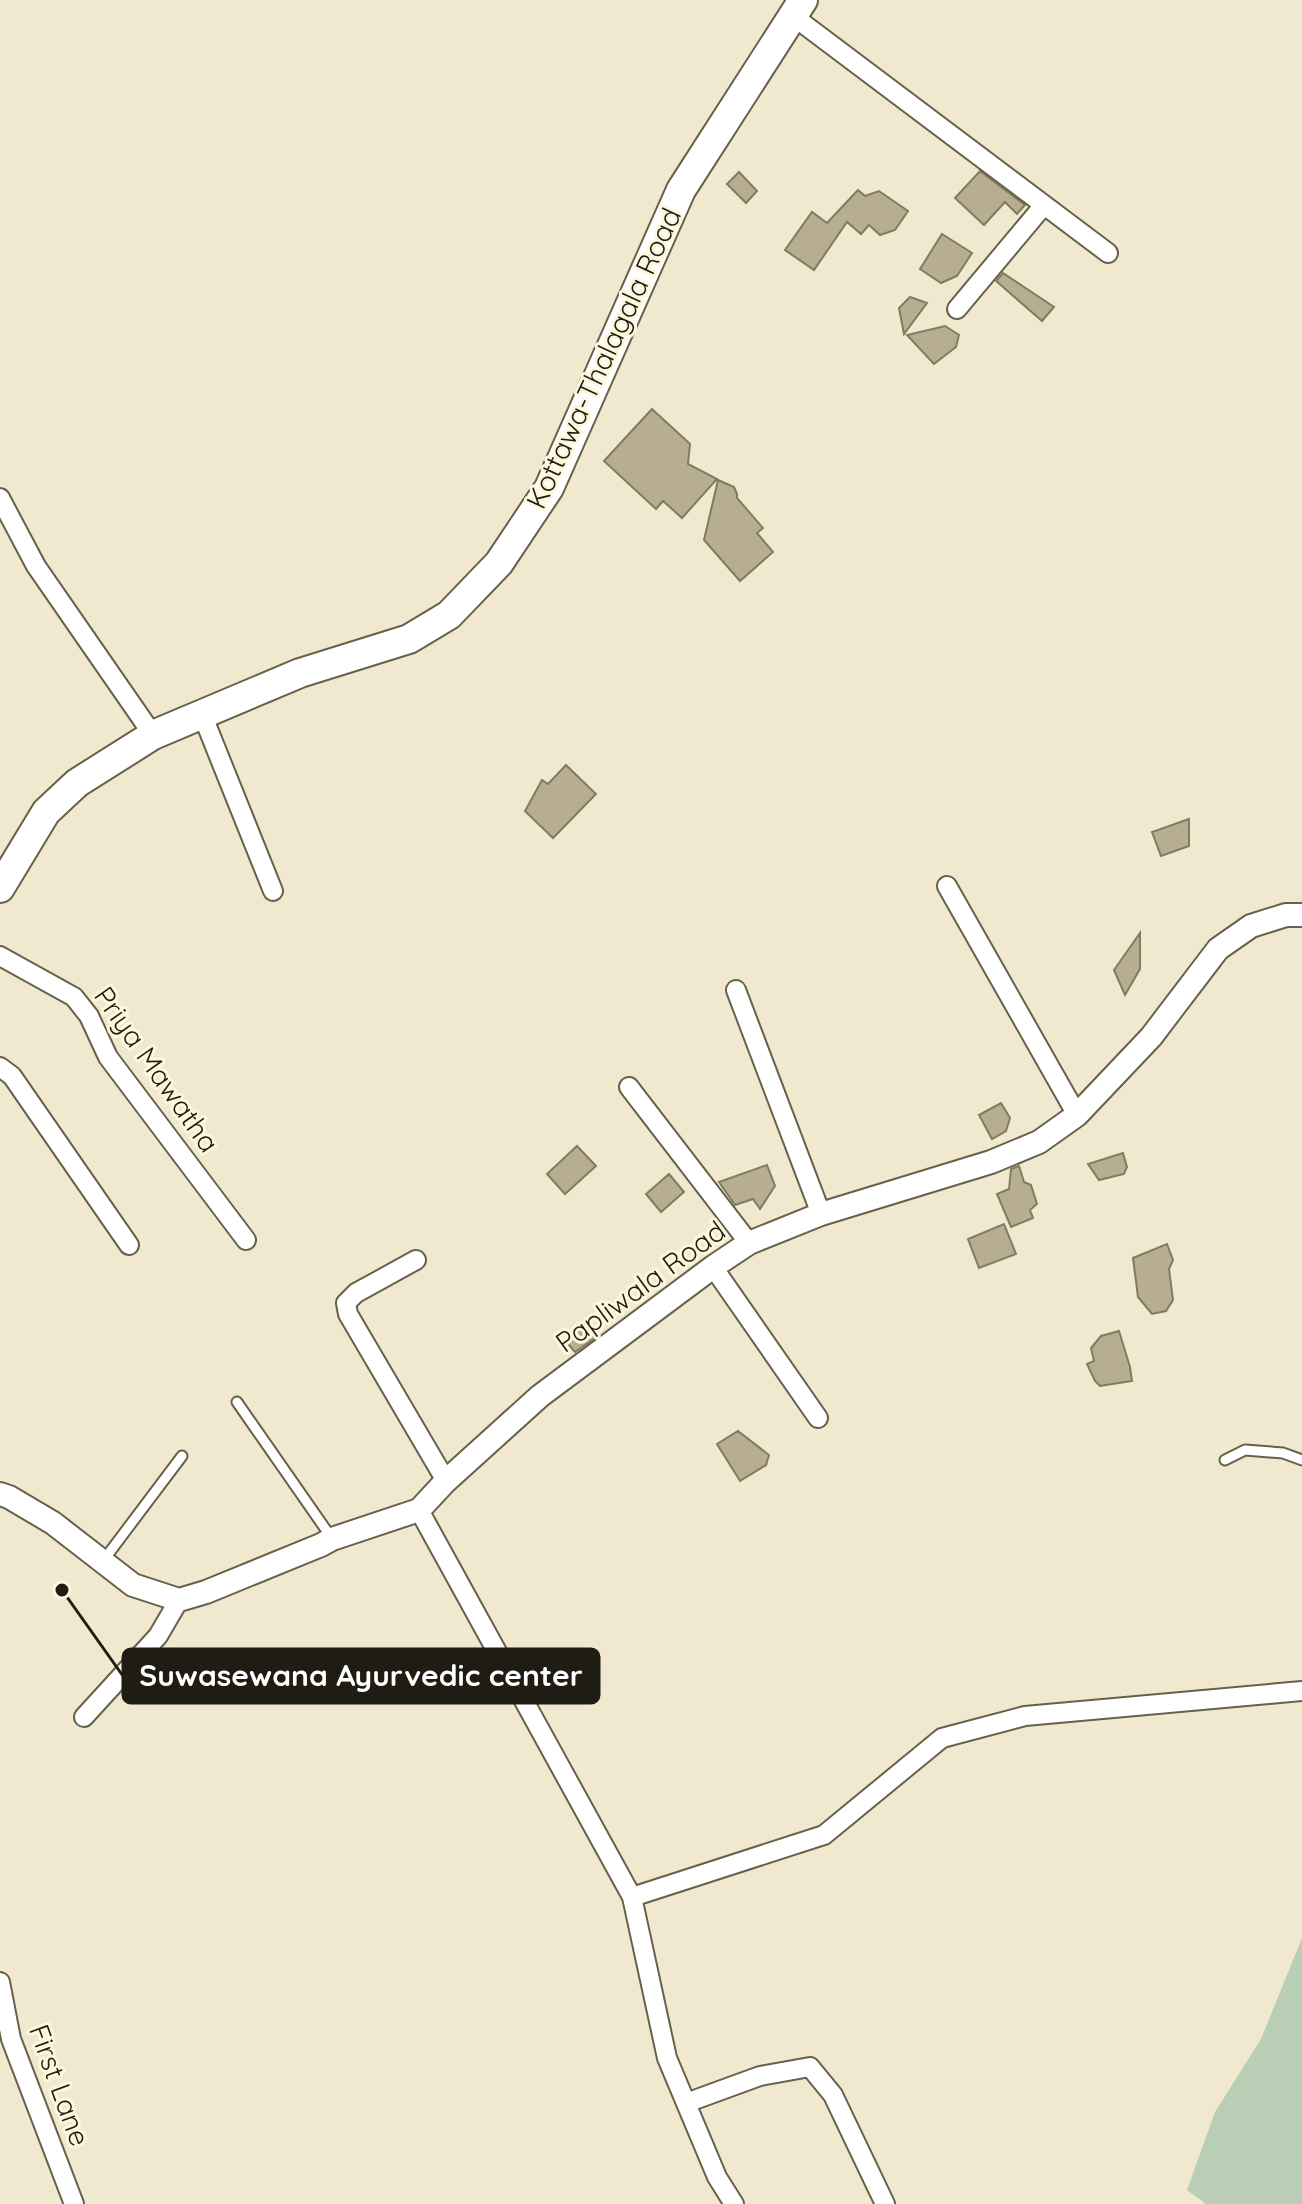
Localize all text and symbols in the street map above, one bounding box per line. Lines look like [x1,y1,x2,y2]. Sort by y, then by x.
street label: Kottawa-Thalagala Road [518,202,688,514]
street label: Priya Mawatha [87,979,227,1159]
street label: Papliwala Road [548,1213,732,1359]
callout: Suwasewana Ayurvedic center [123,1649,599,1703]
text: Suwasewana Ayurvedic center [139,1656,583,1694]
street label: First Lane [22,2019,98,2151]

